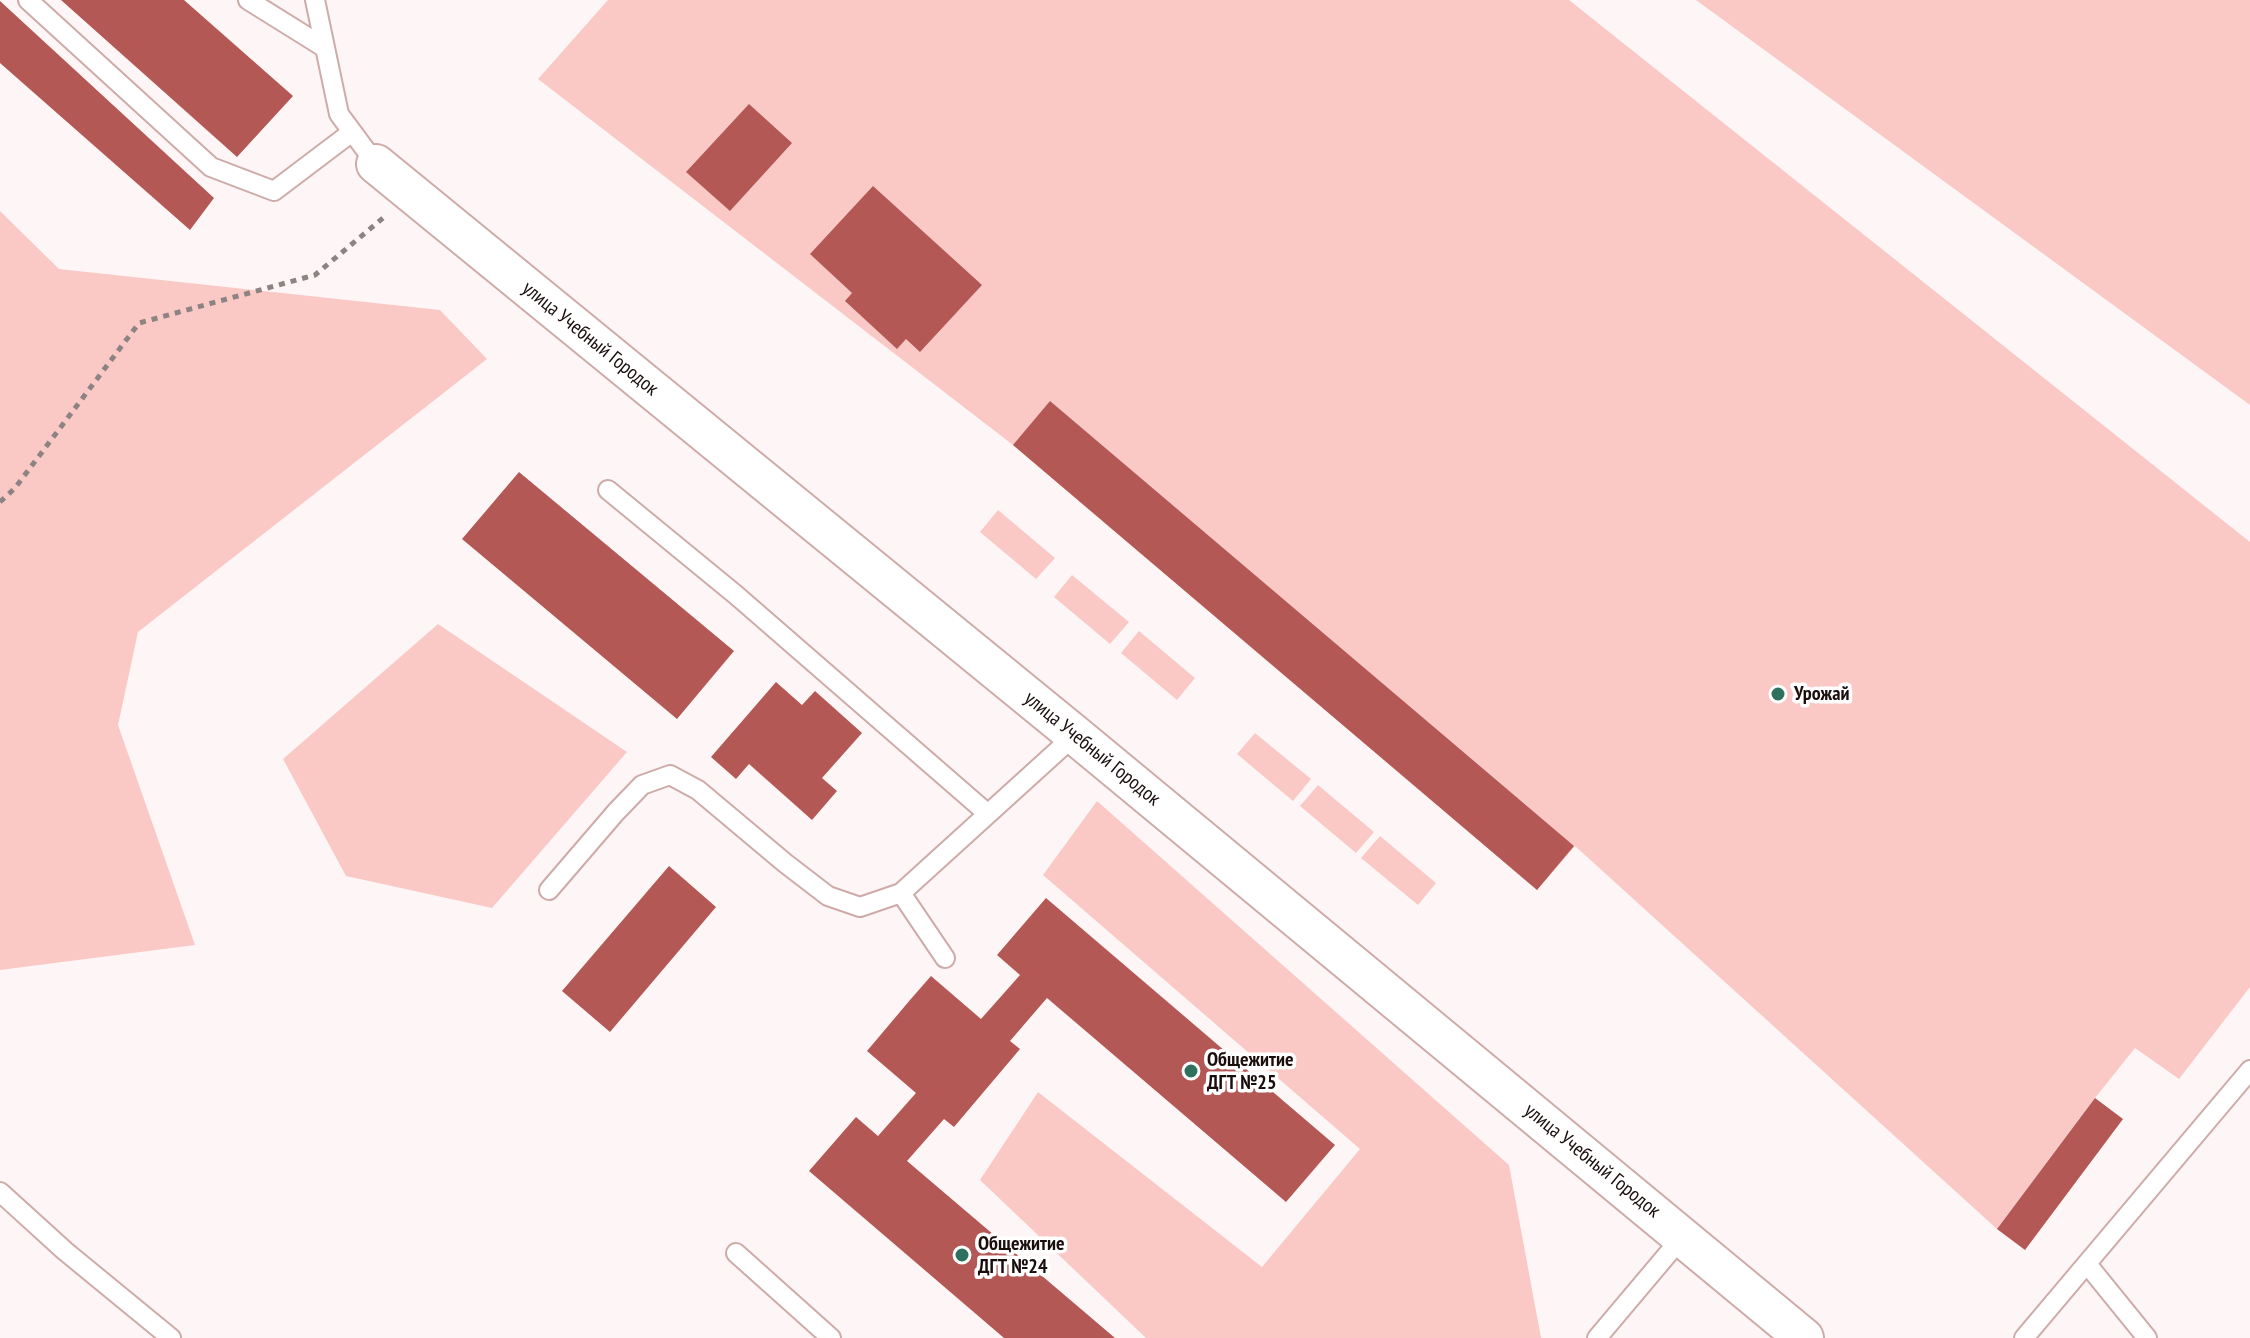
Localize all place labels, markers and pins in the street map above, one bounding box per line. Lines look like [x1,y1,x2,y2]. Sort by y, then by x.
place label: Урожай [1794,682,1849,706]
marker: Урожай [1769,685,1787,703]
place label: Общежитие ДГТ №25 [1207,1048,1294,1095]
marker: Общежитие ДГТ №25 [1182,1062,1200,1080]
place label: Общежитие ДГТ №24 [978,1232,1065,1279]
marker: Общежитие ДГТ №24 [953,1246,971,1264]

